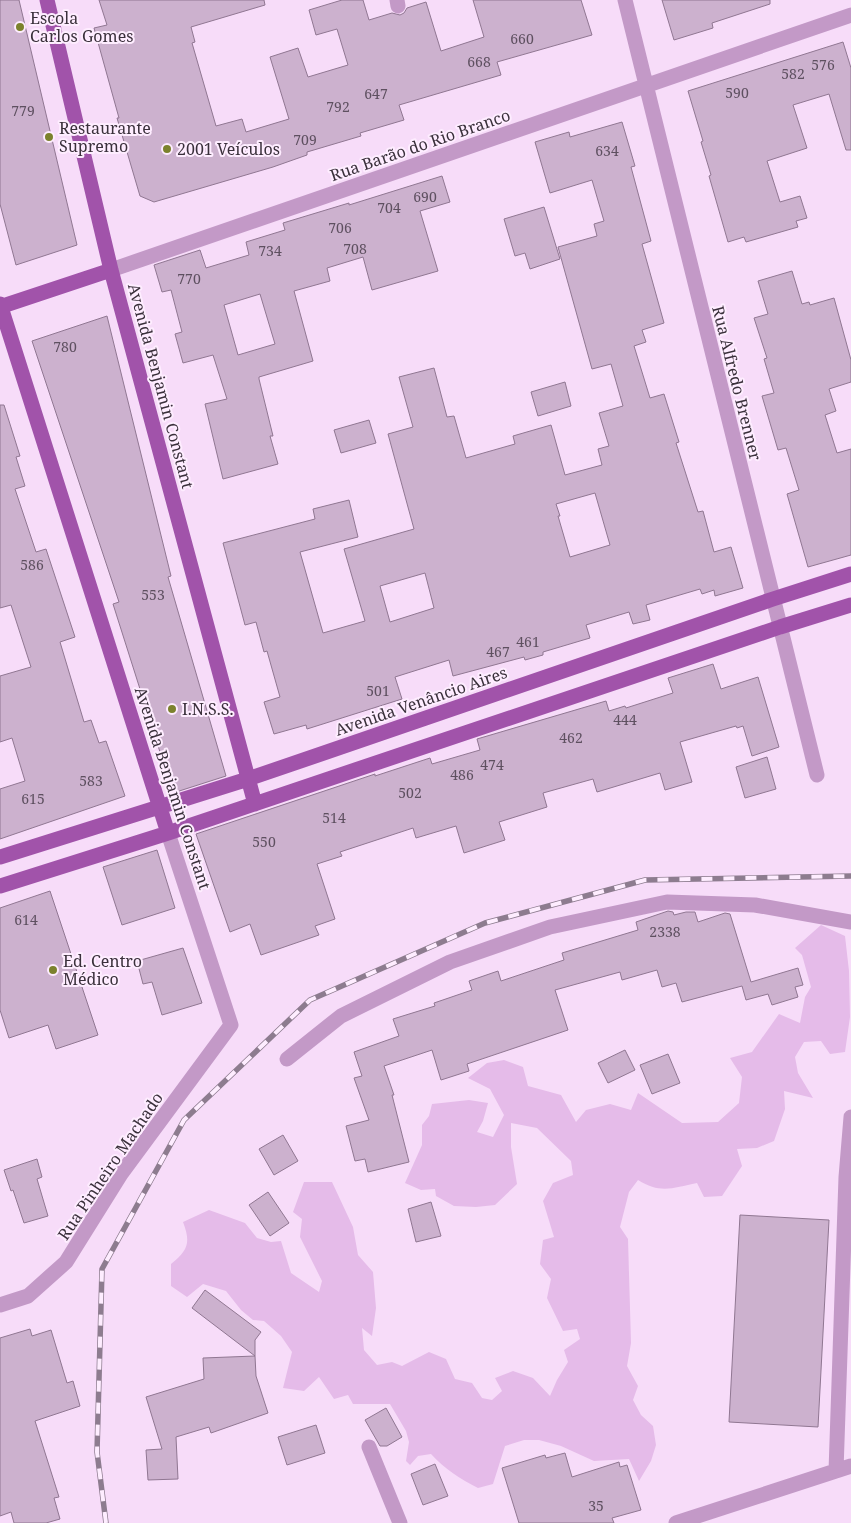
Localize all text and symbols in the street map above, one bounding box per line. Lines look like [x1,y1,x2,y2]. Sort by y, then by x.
place label: Escola Carlos Gomes [30,7,134,47]
marker: Escola Carlos Gomes [14,21,26,33]
house number: 660 [510,29,534,48]
house number: 668 [467,52,491,71]
house number: 576 [811,55,835,74]
house number: 582 [781,64,805,83]
house number: 590 [725,83,749,102]
house number: 647 [364,84,388,103]
house number: 792 [326,97,350,116]
house number: 779 [11,101,35,120]
street label: Rua Barão do Rio Branco [327,104,513,186]
place label: Restaurante Supremo [59,117,151,157]
house number: 709 [293,130,317,149]
marker: Restaurante Supremo [43,131,55,143]
place label: 2001 Veículos [177,138,280,160]
house number: 634 [595,141,619,160]
marker: 2001 Veículos [161,143,173,155]
house number: 690 [413,187,437,206]
house number: 704 [377,198,401,217]
house number: 706 [328,218,352,237]
house number: 708 [343,239,367,258]
house number: 734 [258,241,282,260]
house number: 770 [177,269,201,288]
street label: Avenida Benjamin Constant [123,281,199,491]
street label: Rua Alfredo Brenner [707,303,767,463]
house number: 780 [53,337,77,356]
house number: 586 [20,555,44,574]
house number: 553 [141,585,165,604]
house number: 461 [516,632,540,651]
house number: 467 [486,642,510,661]
street label: Avenida Venâncio Aires [332,661,510,741]
house number: 501 [366,681,390,700]
street label: Avenida Benjamin Constant [130,684,216,892]
place label: I.N.S.S. [182,698,234,720]
marker: I.N.S.S. [166,703,178,715]
house number: 444 [613,710,637,729]
house number: 462 [559,728,583,747]
house number: 474 [480,755,504,774]
house number: 486 [450,765,474,784]
house number: 583 [79,771,103,790]
house number: 502 [398,783,422,802]
house number: 615 [21,789,45,808]
house number: 514 [322,808,346,827]
house number: 550 [252,832,276,851]
house number: 614 [14,910,38,929]
house number: 2338 [649,922,681,941]
place label: Ed. Centro Médico [63,950,142,990]
marker: Ed. Centro Médico [47,964,59,976]
street label: Rua Pinheiro Machado [52,1088,168,1244]
house number: 35 [588,1496,604,1515]

